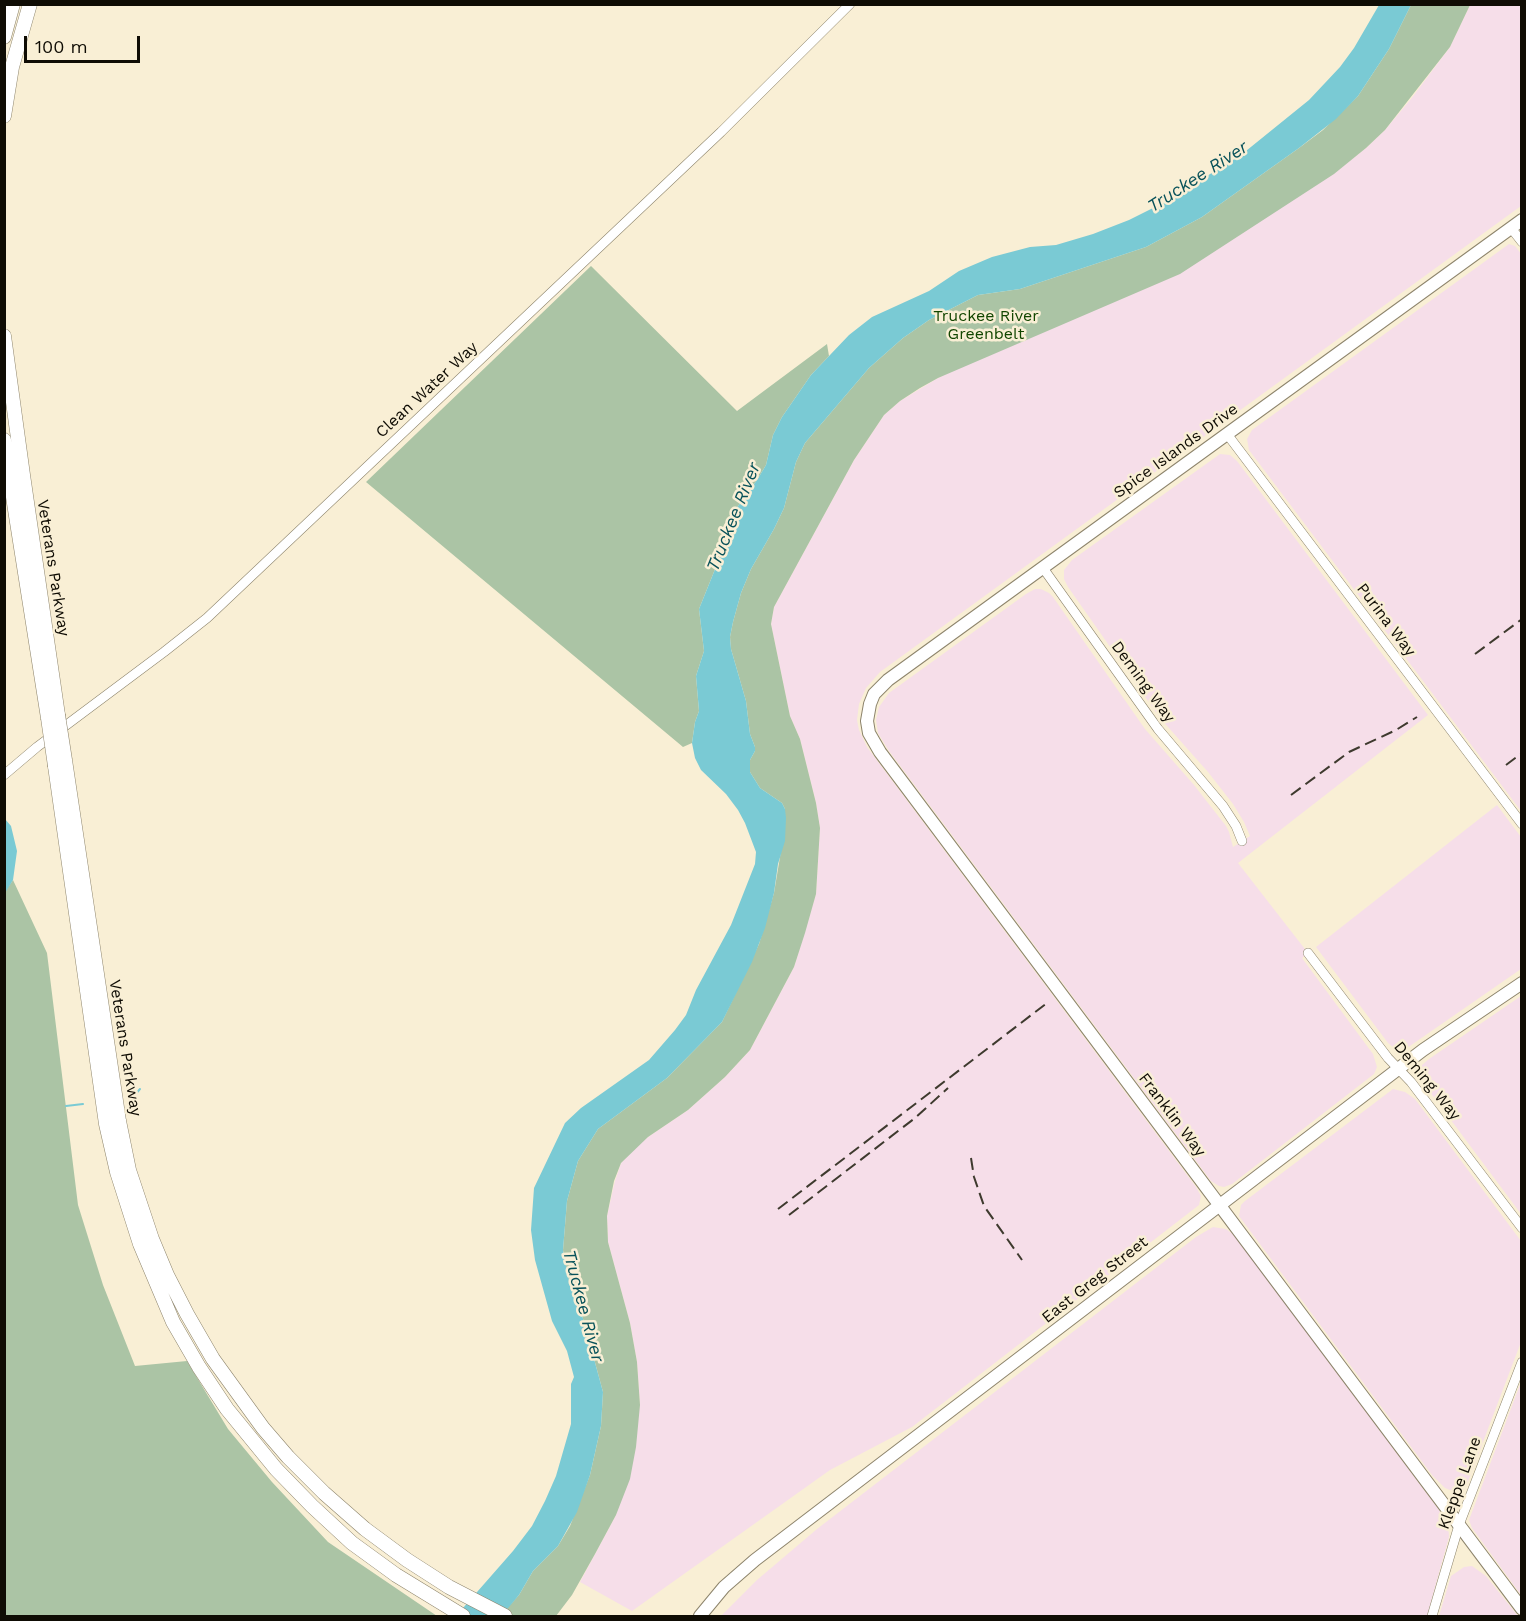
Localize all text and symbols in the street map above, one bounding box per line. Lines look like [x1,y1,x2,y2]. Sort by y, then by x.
scale bar [27,24,142,62]
text: 100 m [35,36,88,57]
water label: Truckee River [1144,137,1252,217]
park label: Truckee River Greenbelt [933,306,1039,344]
street label: Clean Water Way [372,338,482,442]
street label: Spice Islands Drive [1110,400,1242,502]
water label: Truckee River [702,459,766,575]
street label: Veterans Parkway [33,498,73,638]
street label: Purina Way [1352,580,1420,660]
street label: Deming Way [1107,638,1179,726]
street label: Veterans Parkway [105,978,145,1118]
street label: Deming Way [1389,1038,1465,1124]
street label: Franklin Way [1134,1069,1210,1161]
street label: East Greg Street [1038,1233,1152,1327]
water label: Truckee River [558,1248,608,1364]
street label: Kleppe Lane [1434,1434,1486,1532]

